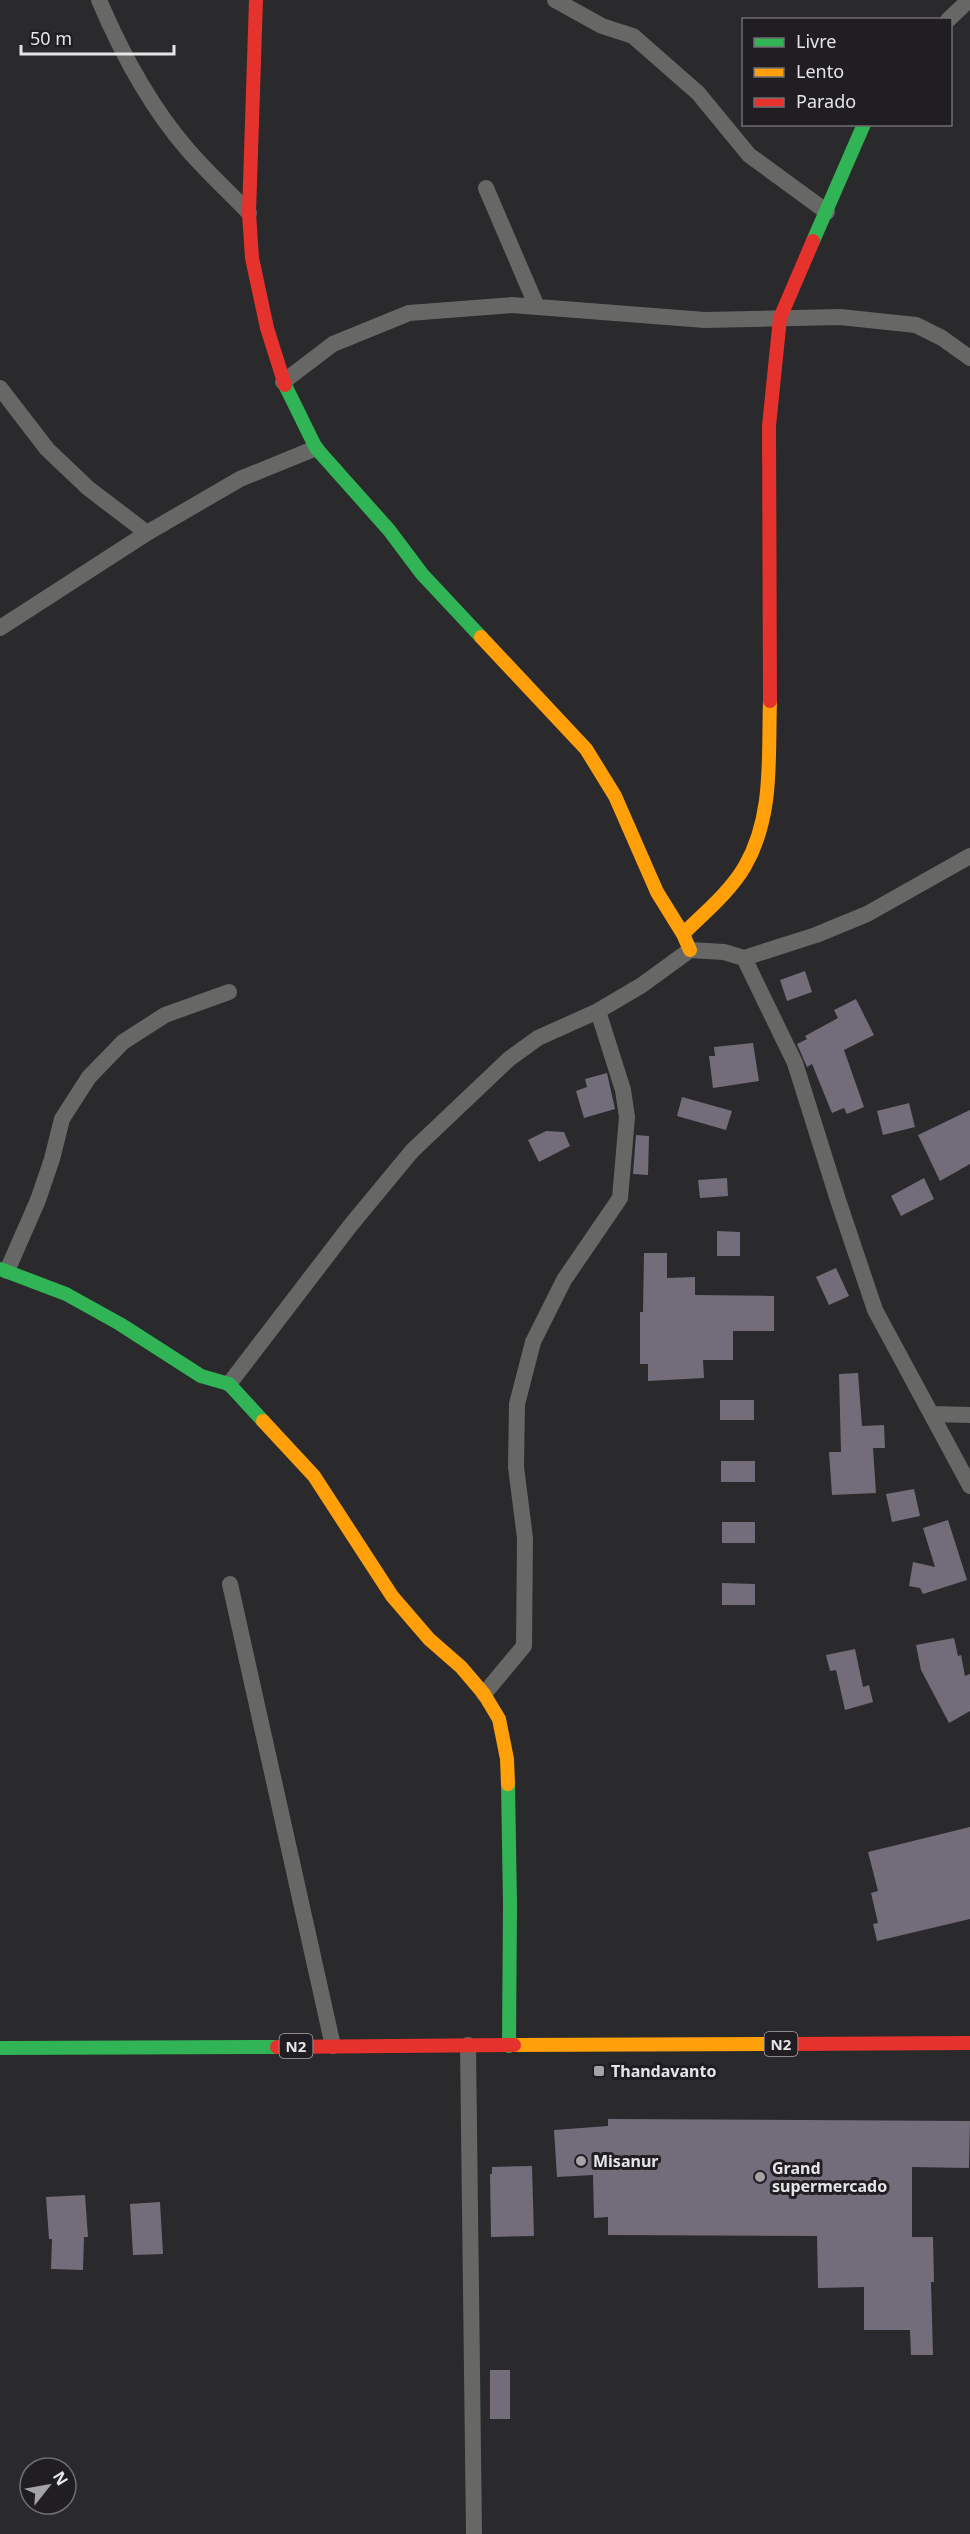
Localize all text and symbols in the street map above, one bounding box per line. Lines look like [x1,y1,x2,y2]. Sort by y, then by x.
scale bar [21,18,174,56]
legend [742,18,952,126]
text: 50 m [30,26,72,50]
text: Livre [796,29,836,53]
text: Lento [796,59,844,83]
text: Parado [796,89,856,113]
road number: N2 [764,2032,798,2056]
road number: N2 [280,2034,312,2058]
place label: Thandavanto [611,2060,716,2082]
marker: Thandavanto [592,2064,606,2078]
place label: Misanur [593,2150,658,2172]
marker: Misanur [574,2154,588,2168]
place label: Grand supermercado [772,2157,887,2197]
marker: Grand supermercado [753,2170,767,2184]
north arrow [18,2456,78,2516]
text: N [48,2467,74,2490]

